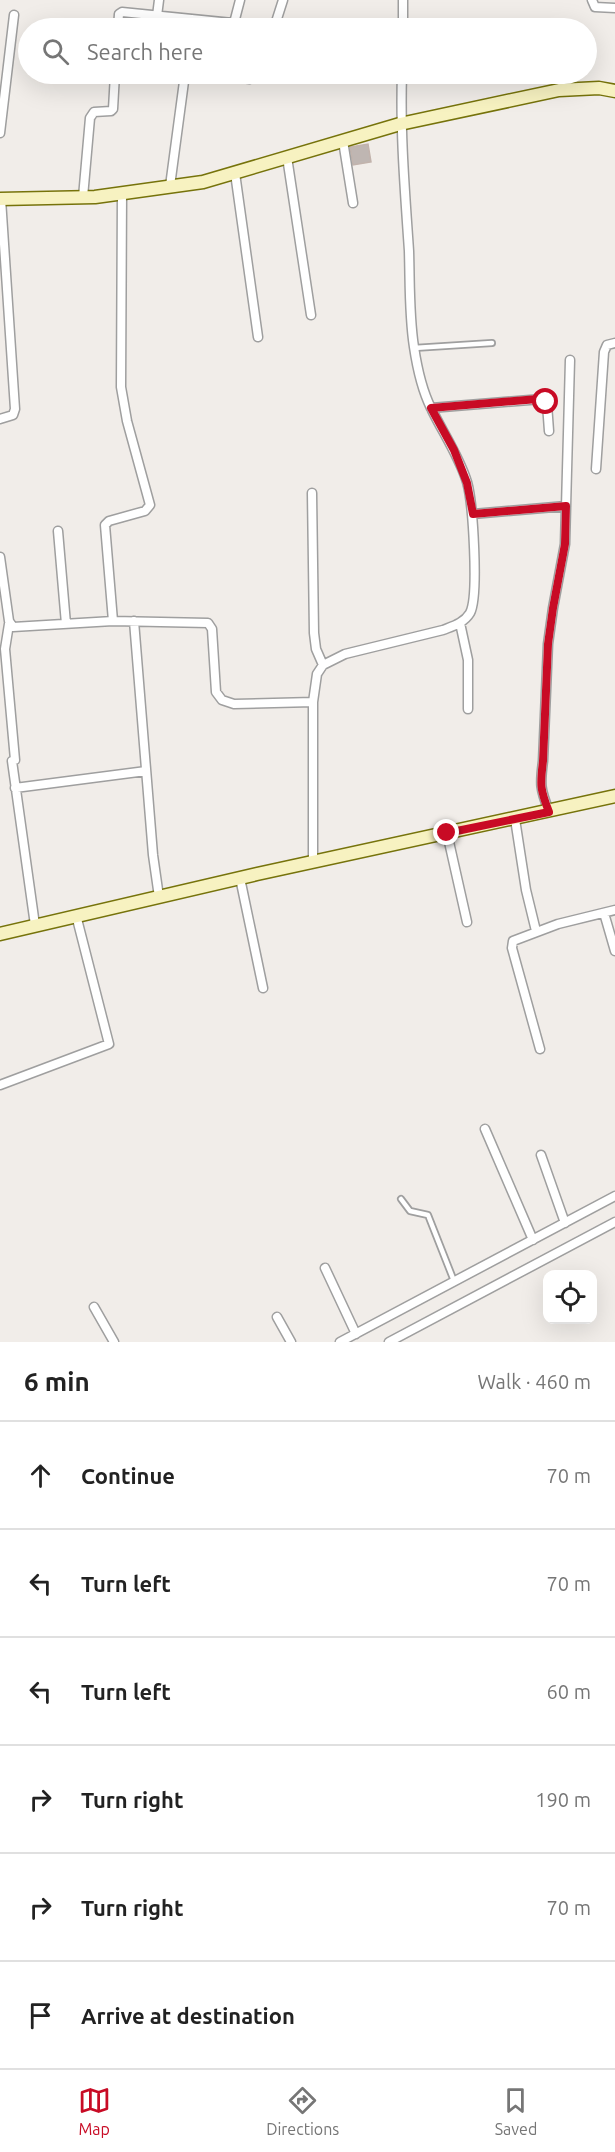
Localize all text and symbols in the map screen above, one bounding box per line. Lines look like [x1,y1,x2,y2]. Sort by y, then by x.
search box [18,18,597,84]
icon: search [39,35,72,68]
text: Search here [87,39,203,64]
route start [532,388,558,414]
route end [433,819,459,845]
map controls [543,1270,597,1324]
button: locate [543,1270,597,1324]
text: 6 min [24,1367,90,1396]
text: Walk · 460 m [478,1370,591,1393]
icon: ahead [24,1459,57,1492]
text: Continue [81,1463,175,1488]
text: 70 m [547,1464,591,1487]
icon: left [24,1567,57,1600]
text: Turn left [81,1571,171,1596]
text: 70 m [547,1572,591,1595]
icon: left [24,1675,57,1708]
text: Turn left [81,1679,171,1704]
text: 60 m [547,1680,591,1703]
icon: right [24,1783,57,1816]
text: Turn right [81,1787,183,1812]
text: 190 m [535,1788,591,1811]
icon: right [24,1891,57,1924]
text: Turn right [81,1895,183,1920]
text: 70 m [547,1896,591,1919]
icon: arrive [24,1999,57,2032]
text: Arrive at destination [81,2003,295,2028]
tab: Map [78,2084,111,2138]
tab: Directions [266,2084,339,2138]
tab: Saved [495,2084,537,2138]

